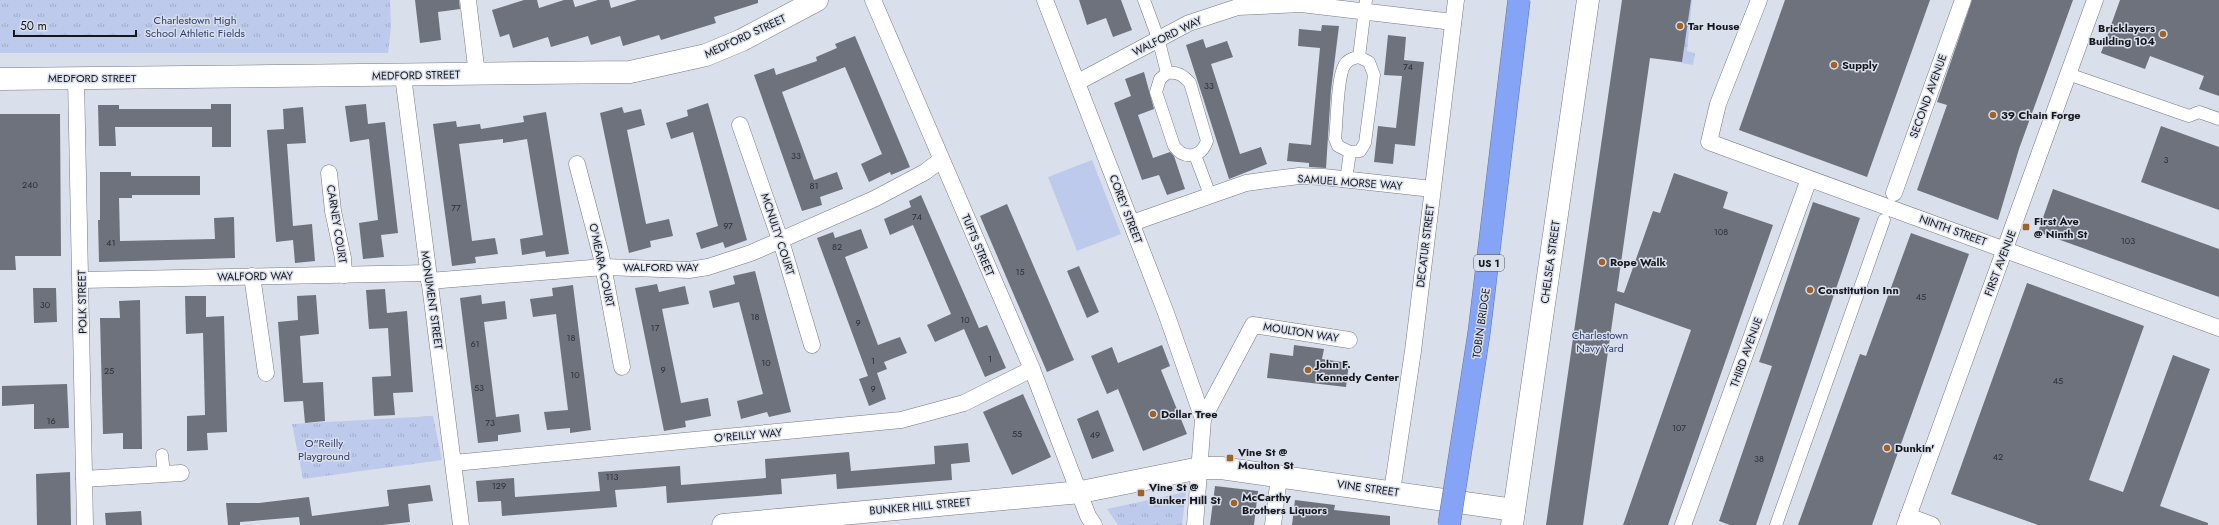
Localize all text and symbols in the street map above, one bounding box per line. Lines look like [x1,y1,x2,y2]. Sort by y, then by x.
street label: MEDFORD STREET [702,10,788,62]
scale bar [14,12,136,38]
park label: Charlestown High School Athletic Fields [145,12,246,41]
street label: WALFORD WAY [1130,12,1205,60]
text: 50 m [20,17,47,35]
place label: Tar House [1688,18,1740,34]
place label: Bricklayers Building 104 [2089,20,2155,49]
marker: Tar House [1675,21,1685,31]
marker: Bricklayers Building 104 [2158,29,2168,39]
street label: SECOND AVENUE [1905,52,1951,140]
place label: Supply [1842,57,1878,73]
house number: 74 [1403,60,1413,73]
marker: Supply [1829,60,1839,70]
street label: MEDFORD STREET [372,66,460,84]
street label: MEDFORD STREET [48,70,136,86]
house number: 33 [1204,79,1214,92]
place label: 39 Chain Forge [2001,107,2081,123]
marker: 39 Chain Forge [1988,110,1998,120]
house number: 33 [791,149,801,162]
house number: 3 [2164,153,2169,166]
street label: SAMUEL MORSE WAY [1297,170,1404,194]
street label: COREY STREET [1106,172,1146,246]
house number: 240 [22,178,38,191]
house number: 81 [810,179,818,192]
street label: CARNEY COURT [323,184,351,264]
street label: MCNULTY COURT [757,191,799,277]
house number: 77 [451,201,461,214]
street label: DECATUR STREET [1412,204,1438,288]
house number: 74 [912,210,922,223]
street label: NINTH STREET [1917,210,1989,250]
street label: TUFTS STREET [958,211,998,279]
place label: First Ave @ Ninth St [2034,213,2088,242]
house number: 97 [723,219,733,232]
street label: CHELSEA STREET [1536,220,1564,304]
street label: O'MEARA COURT [585,222,619,308]
marker: First Ave @ Ninth St [2021,222,2031,232]
house number: 108 [1714,225,1728,238]
street label: FIRST AVENUE [1980,228,2020,298]
house number: 103 [2121,234,2135,247]
house number: 41 [106,236,116,249]
house number: 82 [832,240,842,253]
street label: MONUMENT STREET [417,250,447,350]
place label: Rope Walk [1610,254,1667,270]
road number: US 1 [1474,255,1504,271]
marker: Rope Walk [1597,257,1607,267]
street label: WALFORD WAY [623,259,700,275]
house number: 15 [1015,265,1025,278]
street label: WALFORD WAY [217,267,294,285]
street label: POLK STREET [73,270,91,334]
place label: Constitution Inn [1818,282,1899,298]
marker: Constitution Inn [1805,285,1815,295]
street label: TOBIN BRIDGE [1468,287,1494,359]
house number: 45 [1916,290,1926,303]
house number: 30 [40,298,51,311]
house number: 18 [751,310,760,323]
house number: 10 [960,313,970,326]
street label: THIRD AVENUE [1726,315,1766,389]
house number: 9 [855,316,861,329]
street label: MOULTON WAY [1262,318,1341,346]
house number: 17 [651,321,660,334]
park label: Charlestown Navy Yard [1572,327,1628,356]
house number: 18 [567,331,576,344]
house number: 61 [470,337,480,350]
house number: 1 [988,352,992,365]
house number: 1 [871,354,875,367]
house number: 10 [761,356,771,369]
place label: John F. Kennedy Center [1314,356,1400,385]
house number: 9 [660,363,666,376]
house number: 25 [104,364,114,377]
marker: John F. Kennedy Center [1303,365,1313,375]
house number: 10 [570,368,580,381]
house number: 45 [2053,374,2063,387]
house number: 53 [474,381,484,394]
house number: 9 [870,382,876,395]
place label: Dollar Tree [1161,406,1218,422]
marker: Dollar Tree [1148,409,1158,419]
house number: 16 [46,414,56,427]
house number: 73 [485,416,495,429]
house number: 107 [1672,421,1686,434]
street label: O'REILLY WAY [714,424,783,446]
house number: 55 [1012,427,1022,440]
house number: 49 [1090,428,1100,441]
park label: O"Reilly Playground [298,435,350,464]
place label: Dunkin' [1895,440,1934,456]
marker: Dunkin' [1882,443,1892,453]
place label: Vine St @ Moulton St [1237,444,1294,473]
house number: 42 [1993,450,2003,463]
house number: 38 [1754,452,1764,465]
marker: Vine St @ Moulton St [1225,453,1235,463]
house number: 113 [605,470,619,483]
street label: VINE STREET [1336,476,1400,500]
house number: 129 [492,479,506,492]
place label: Vine St @ Bunker Hill St [1148,479,1221,508]
marker: Vine St @ Bunker Hill St [1136,488,1146,498]
place label: McCarthy Brothers Liquors [1242,489,1327,518]
street label: BUNKER HILL STREET [869,494,971,518]
marker: McCarthy Brothers Liquors [1229,498,1239,508]

